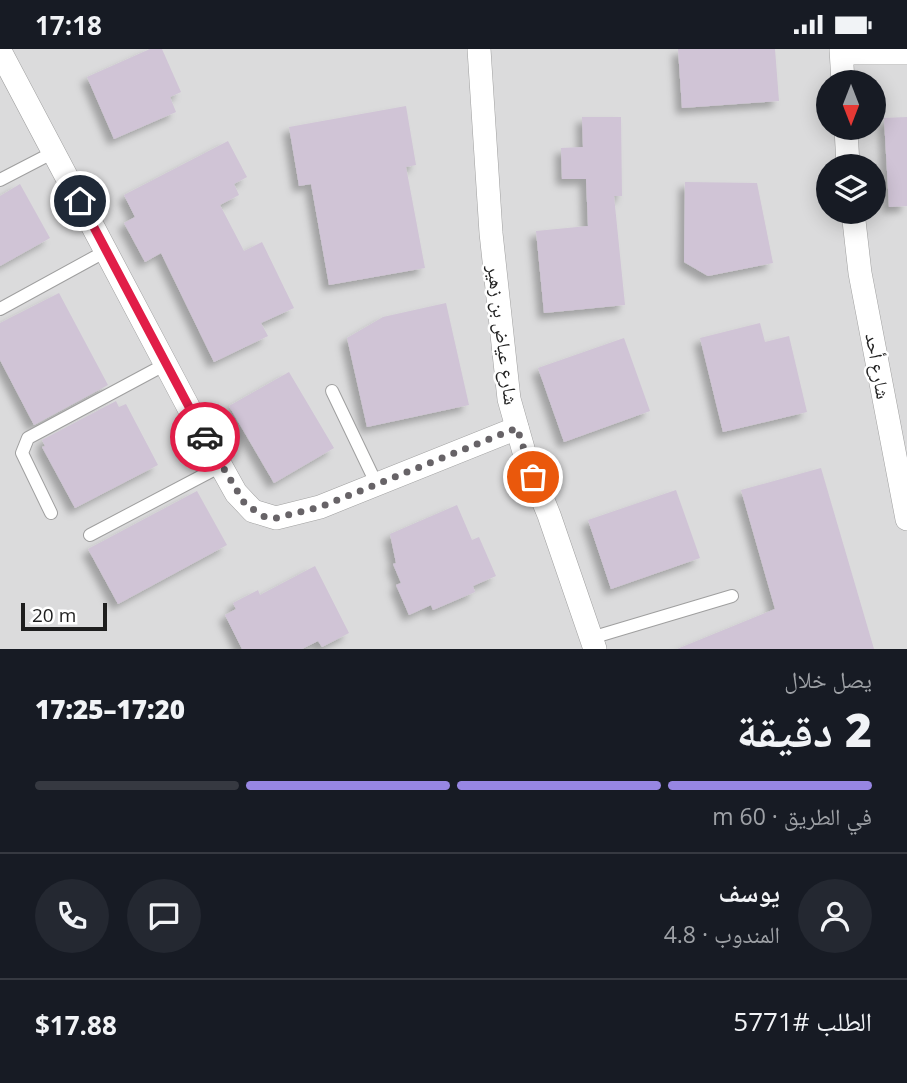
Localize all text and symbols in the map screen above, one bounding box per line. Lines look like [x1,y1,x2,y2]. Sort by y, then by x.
text: 17:18 [35,7,102,43]
north arrow [816,70,886,140]
map controls [816,70,886,224]
button: layers [816,154,886,224]
pin [50,171,110,231]
icon: home [61,182,99,220]
street label: شارع عياض بن زهير [481,263,524,406]
street label: شارع أحد [859,331,897,401]
courier [170,402,240,472]
icon: car [186,418,224,456]
pin [503,447,563,507]
icon: bag [514,458,552,496]
scale bar [21,600,107,632]
text: 20 m [32,602,76,628]
text: يصل خلال [784,663,872,695]
text: 17:20–17:25 [35,691,185,727]
text: 2 دقيقة [736,698,872,760]
text: في الطريق · 60 m [712,800,872,832]
text: يوسف [719,874,780,910]
button: phone [35,879,109,953]
button: chat [127,879,201,953]
button: person [798,879,872,953]
text: المندوب · 4.8 [664,918,780,950]
text: الطلب #5771 [733,1003,872,1039]
text: $17.88 [35,1007,117,1043]

